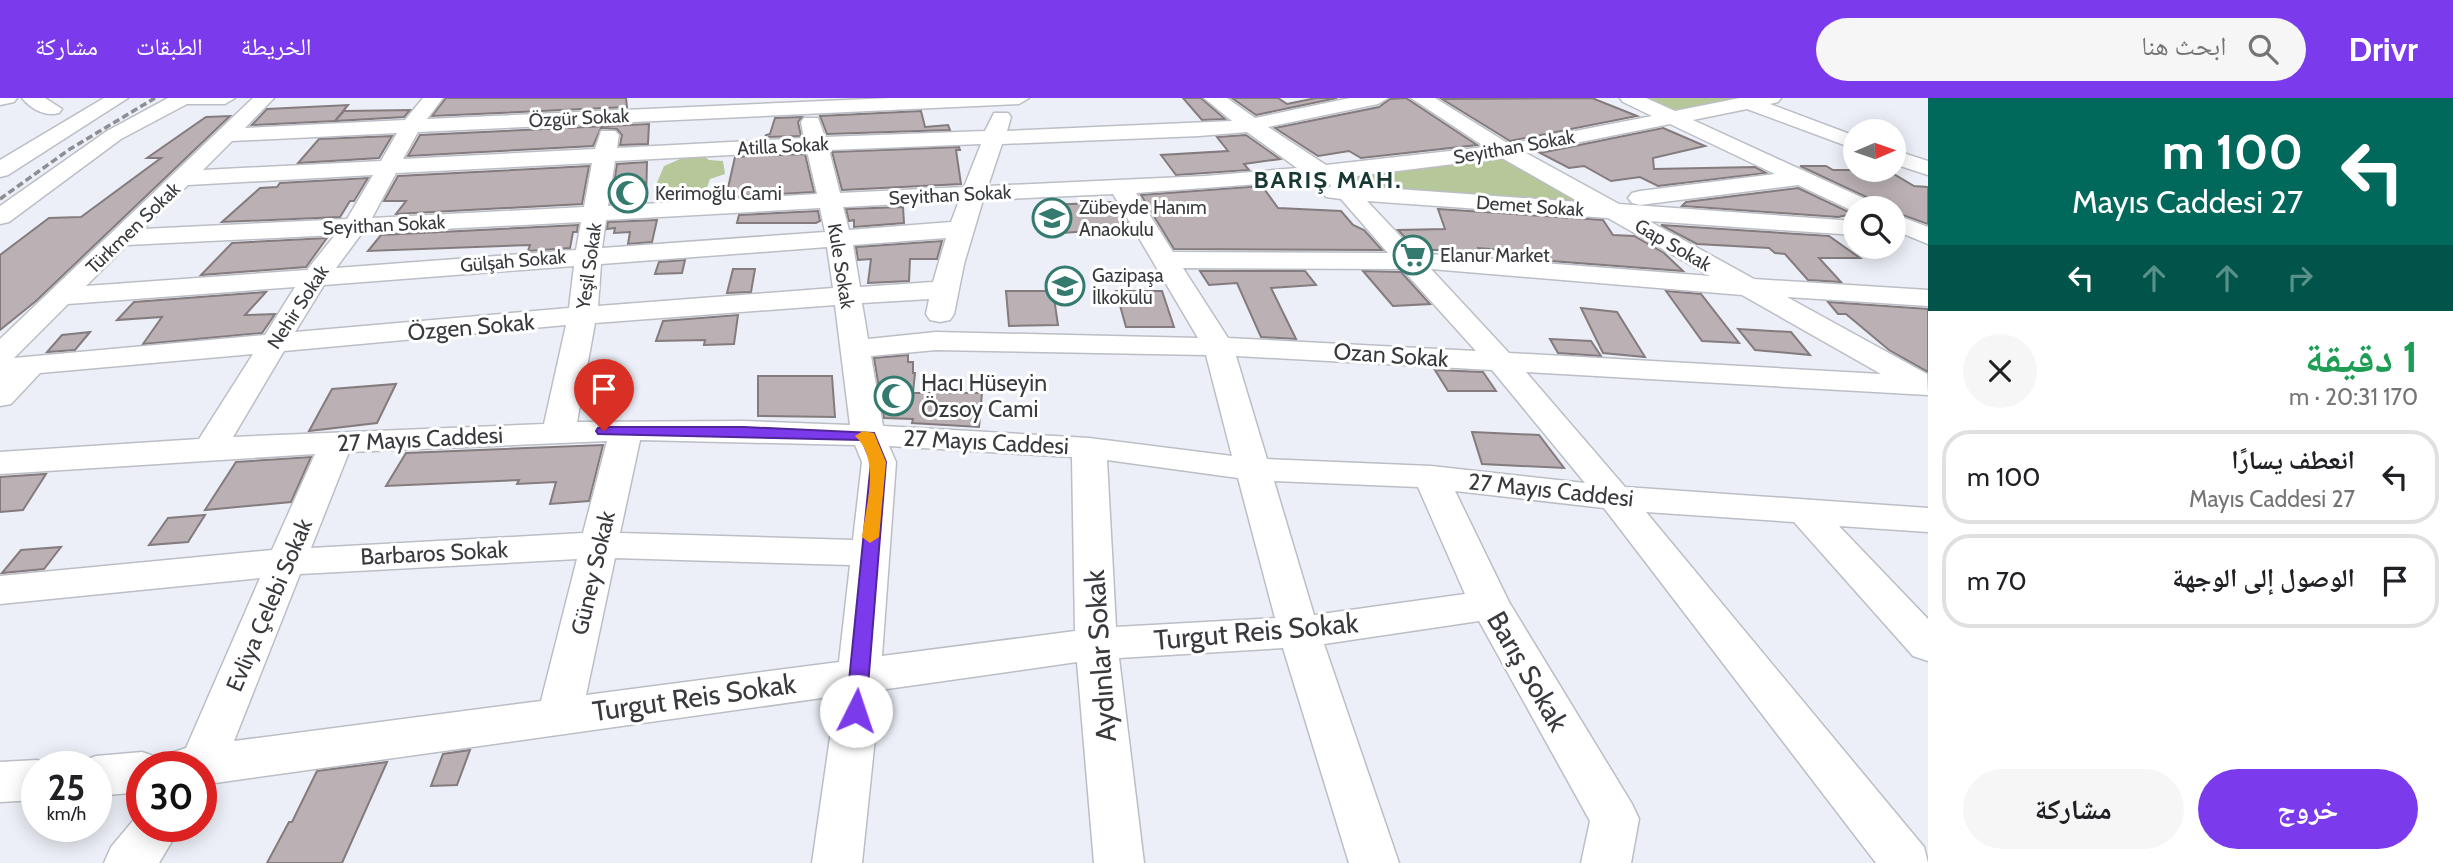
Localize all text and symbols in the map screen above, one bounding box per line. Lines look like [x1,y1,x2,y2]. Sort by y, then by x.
search box [1816,18,2306,81]
text: Drivr [2348,29,2418,69]
text: ابحث هنا [2141,30,2226,62]
icon: search [2244,30,2282,68]
text: مشاركة [35,32,98,61]
text: الطبقات [136,32,203,61]
text: الخريطة [241,32,311,61]
street label: Özgür Sokak [528,104,630,132]
north arrow [1843,119,1906,182]
map controls [1843,119,1906,259]
text: 100 m [2162,122,2303,181]
street label: Seyithan Sokak [1452,125,1577,169]
icon: left [2327,126,2418,217]
street label: Atilla Sokak [737,132,830,160]
district label: BARIŞ MAH. [1254,165,1402,194]
mosque icon: Kerimoğlu Cami [607,172,649,214]
street label: Türkmen Sokak [81,177,185,279]
street label: Seyithan Sokak [888,180,1012,210]
place label: Kerimoğlu Cami [655,182,782,205]
text: 27 Mayıs Caddesi [2072,182,2303,221]
street label: Demet Sokak [1475,191,1585,221]
place label: Zübeyde Hanım Anaokulu [1079,196,1207,241]
button: search [1843,196,1906,259]
school or university icon: Zübeyde Hanım Anaokulu [1031,197,1073,239]
street label: Seyithan Sokak [322,210,446,240]
street label: Gap Sokak [1631,214,1716,276]
street label: Yeşil Sokak [571,221,607,312]
street label: Kule Sokak [823,222,859,311]
supermarket icon: Elanur Market [1392,234,1434,276]
place label: Elanur Market [1440,244,1550,267]
street label: Gülşah Sokak [459,245,567,277]
icon: left [2062,259,2100,297]
icon: ahead [2135,259,2173,297]
icon: ahead [2208,259,2246,297]
icon: right [2281,259,2319,297]
street label: Nehir Sokak [262,260,334,353]
place label: Gazipaşa İlkokulu [1092,264,1164,309]
school or university icon: Gazipaşa İlkokulu [1044,265,1086,307]
street label: Özgen Sokak [406,307,536,346]
text: 1 دقيقة [2305,331,2418,383]
button: close [1963,334,2037,408]
street label: Ozan Sokak [1333,337,1450,373]
pin [574,359,634,431]
place label: Hacı Hüseyin Özsoy Cami [921,369,1047,423]
icon: arrive [585,370,623,408]
mosque icon: Hacı Hüseyin Özsoy Cami [873,375,915,417]
text: 170 m · 20:31 [2289,383,2418,411]
street label: 27 Mayıs Caddesi [336,421,504,457]
street label: 27 Mayıs Caddesi [902,424,1070,460]
text: انعطف يسارًا [2231,444,2355,476]
icon: left [2376,458,2414,496]
text: 100 m [1967,461,2040,493]
street label: 27 Mayıs Caddesi [1467,467,1635,513]
text: 27 Mayıs Caddesi [2189,485,2355,513]
street label: Güney Sokak [565,508,621,638]
street label: Evliya Çelebi Sokak [220,514,318,696]
street label: Barbaros Sokak [359,535,509,571]
text: الوصول إلى الوجهة [2172,562,2355,594]
icon: arrive [2376,562,2414,600]
text: 70 m [1967,565,2027,597]
street label: Aydınlar Sokak [1077,568,1123,743]
street label: Turgut Reis Sokak [1152,605,1360,657]
street label: Barış Sokak [1480,605,1576,737]
street label: Turgut Reis Sokak [590,666,798,728]
position arrow [819,674,893,748]
speed limit sign: 30 [126,751,217,842]
text: 25 [48,766,85,809]
button: مشاركة [1963,769,2184,849]
button: خروج [2198,769,2418,849]
text: km/h [47,803,86,825]

